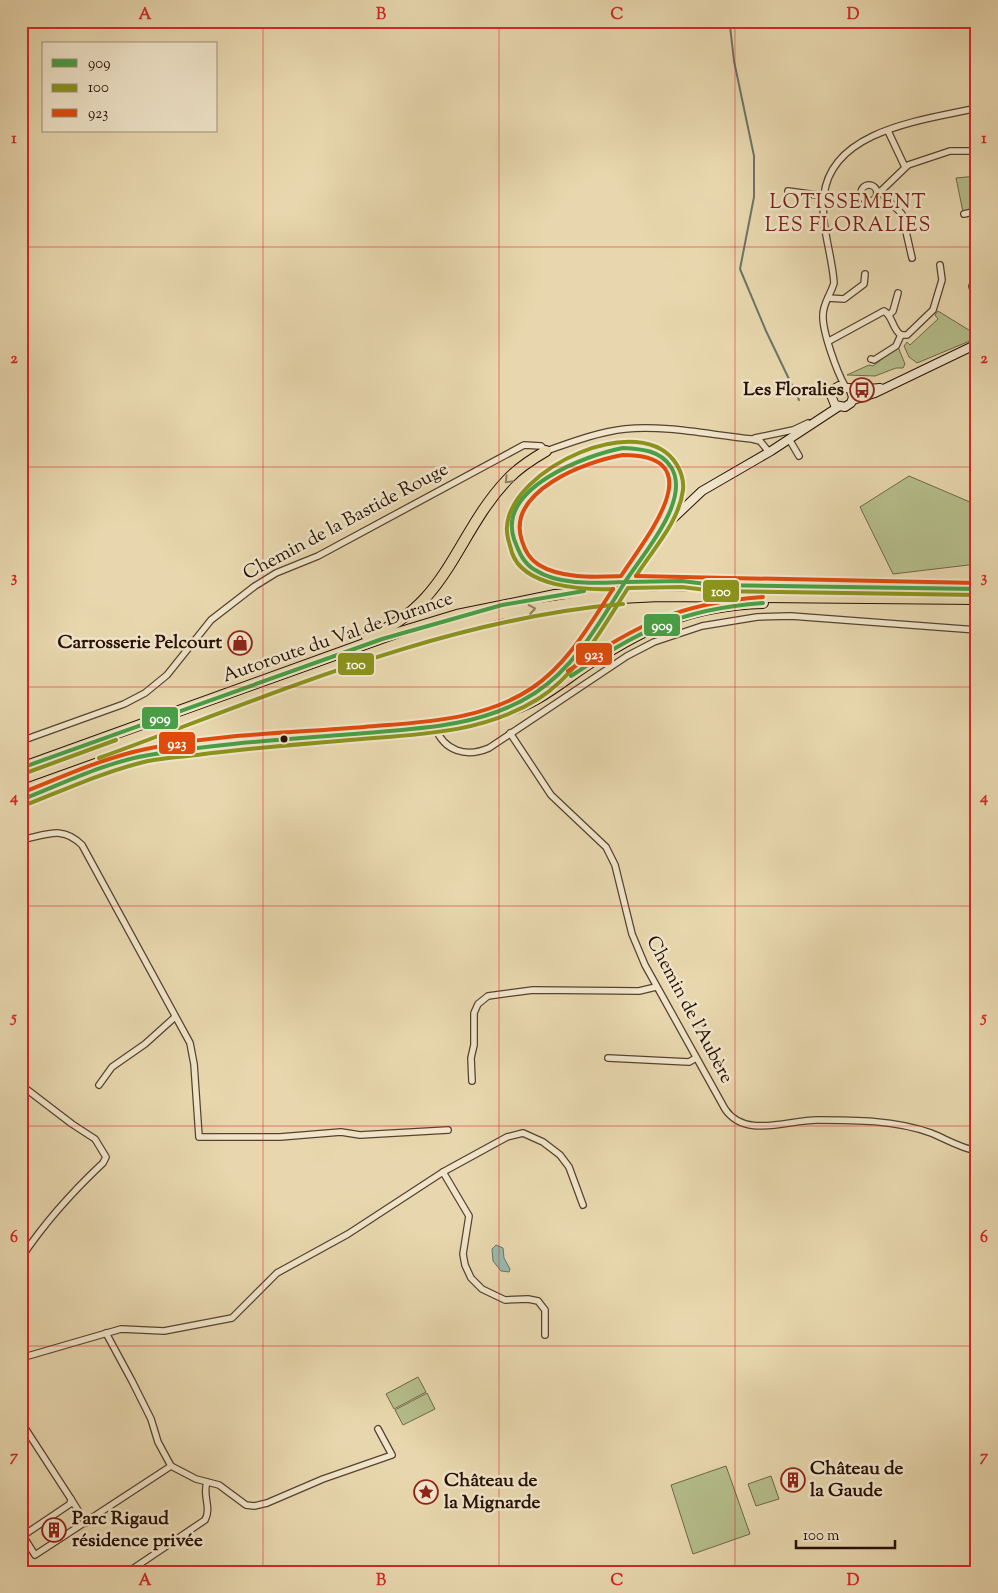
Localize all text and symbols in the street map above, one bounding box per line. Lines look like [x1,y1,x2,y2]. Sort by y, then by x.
text: A [139,4,152,27]
text: B [376,4,386,27]
text: C [611,4,624,27]
text: D [847,4,860,27]
legend [42,42,218,132]
text: 909 [88,54,111,75]
text: 100 [88,78,109,99]
text: 923 [88,104,108,125]
text: 1 [11,128,17,151]
text: 1 [981,128,987,151]
district label: LOTISSEMENT LES FLORALIES [765,189,931,241]
text: 2 [10,348,18,371]
text: 2 [980,348,988,371]
place label: Les Floralies [743,377,845,404]
bus stop icon: Les Floralies [849,377,875,403]
street label: Chemin de la Bastide Rouge [239,456,454,588]
one-way arrow [505,474,514,483]
text: 3 [11,567,18,590]
text: 3 [981,567,988,590]
line badge: 100 [702,579,740,603]
text: 100 [711,583,731,603]
street label: Autoroute du Val de Durance [219,586,457,690]
one-way arrow [527,604,536,614]
line badge: 909 [643,613,681,637]
text: 909 [651,617,673,637]
place label: Carrosserie Pelcourt [57,630,222,657]
shop icon: Carrosserie Pelcourt [227,630,253,656]
line badge: 923 [575,642,613,666]
text: 923 [584,646,604,666]
line badge: 100 [337,652,375,676]
text: 100 [346,656,366,676]
line badge: 909 [141,706,179,730]
text: 909 [149,710,171,730]
line badge: 923 [158,731,196,755]
unlabelled marker [279,734,289,744]
text: 923 [167,735,187,755]
text: 4 [9,787,18,810]
text: 4 [979,787,988,810]
street label: Chemin de l'Aubère [639,931,739,1089]
text: 5 [9,1007,17,1030]
text: 5 [979,1007,987,1030]
text: 6 [10,1227,18,1250]
text: 6 [980,1227,988,1250]
text: 7 [10,1446,19,1469]
text: 7 [980,1446,989,1469]
place label: Château de la Gaude [810,1456,903,1505]
building icon: Château de la Gaude [780,1467,806,1493]
place label: Château de la Mignarde [444,1468,541,1517]
place icon: Château de la Mignarde [413,1479,439,1505]
place label: Parc Rigaud résidence privée [72,1506,203,1555]
building icon: Parc Rigaud résidence privée [41,1517,67,1543]
scale bar [796,1518,894,1550]
text: 100 m [803,1526,840,1547]
text: A [139,1570,152,1593]
text: B [376,1570,386,1593]
text: C [611,1570,624,1593]
text: D [847,1570,860,1593]

